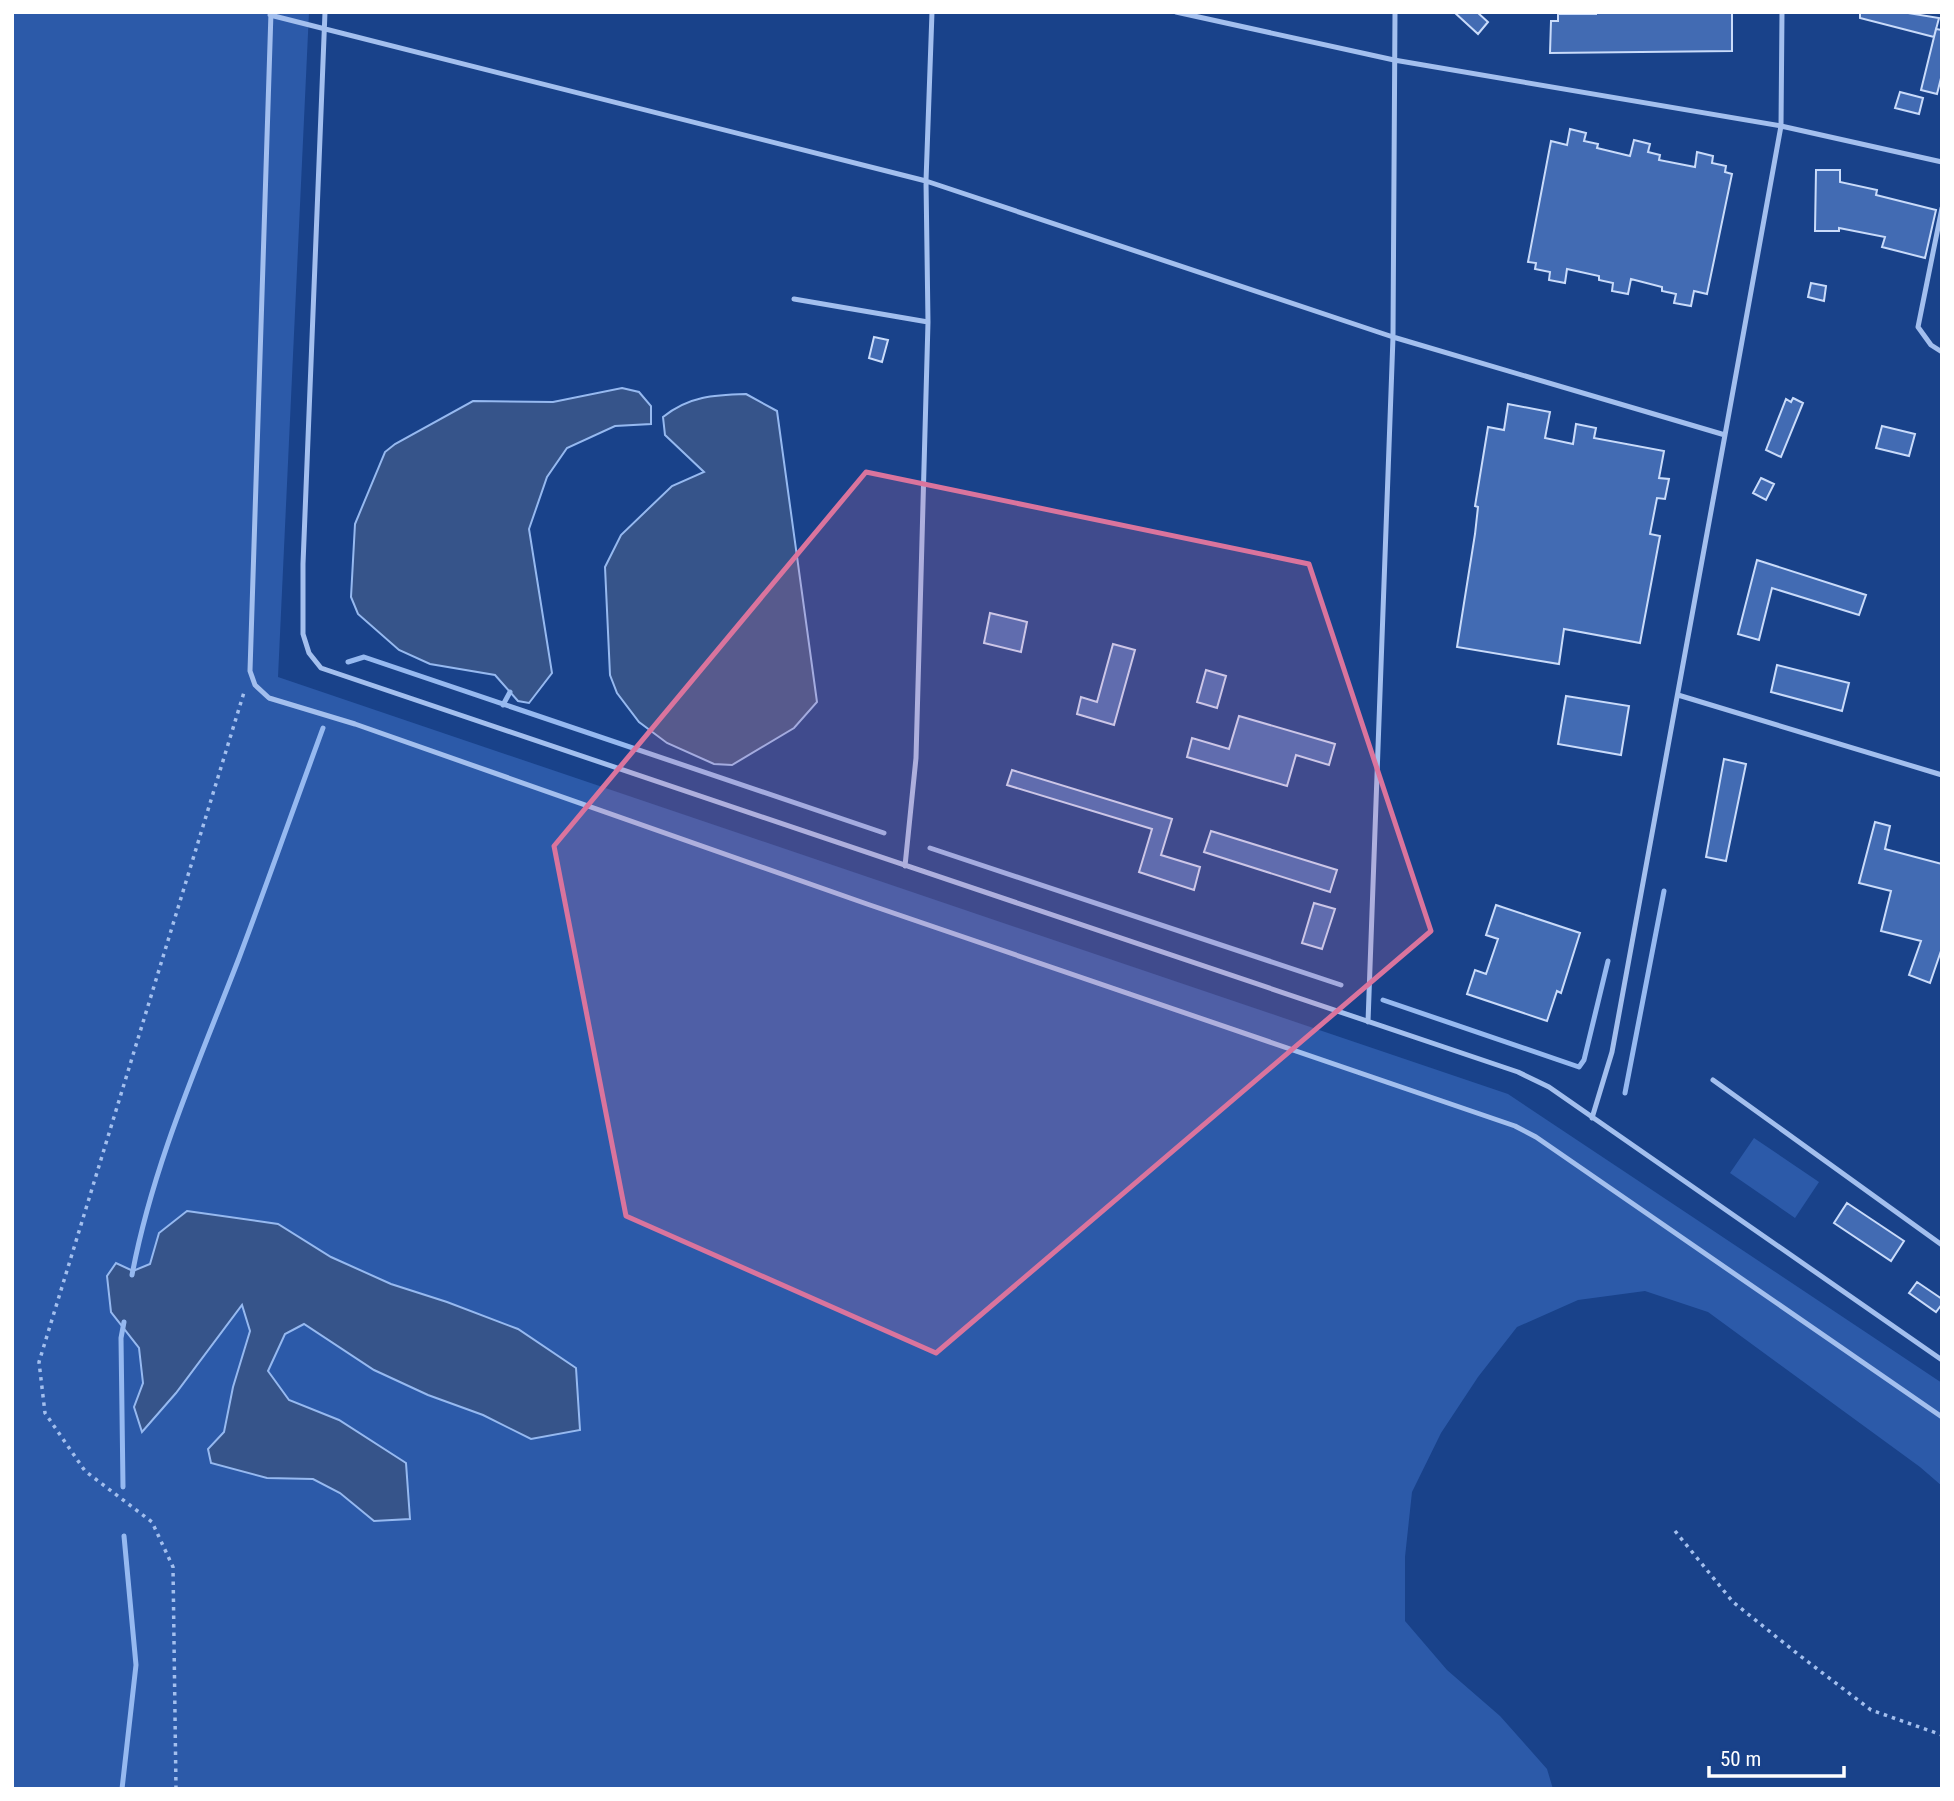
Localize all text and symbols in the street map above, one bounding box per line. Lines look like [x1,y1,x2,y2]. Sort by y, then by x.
scale bar [1709,1734,1844,1778]
text: 50 m [1720,1747,1761,1771]

